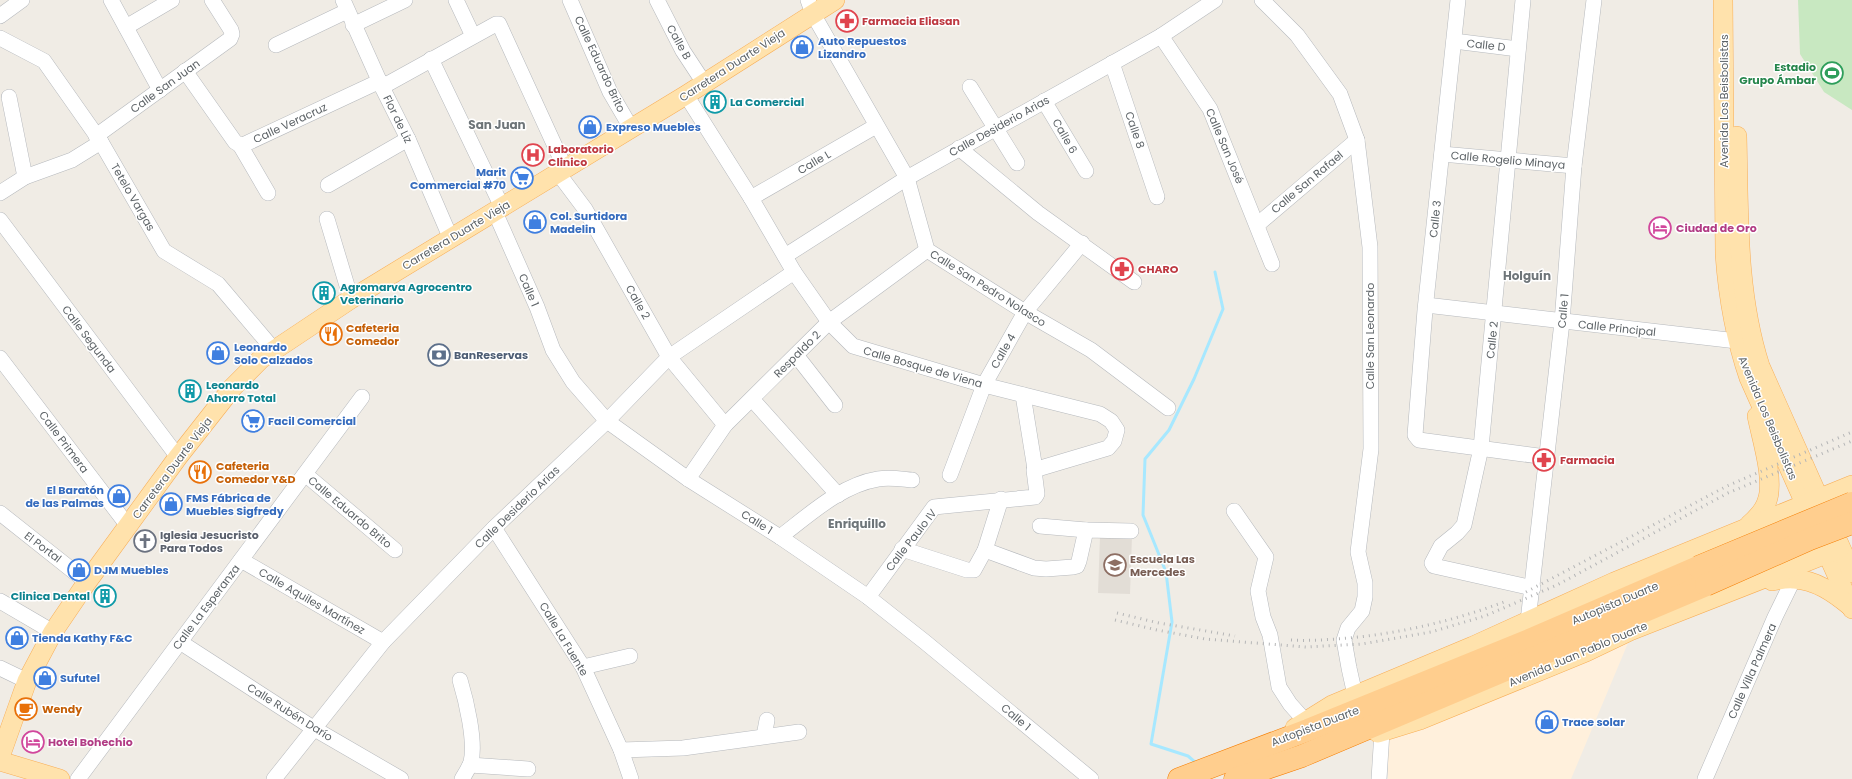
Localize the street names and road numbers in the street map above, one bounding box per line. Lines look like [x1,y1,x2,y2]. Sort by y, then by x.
street label: Calle Eduardo Brito [571,13,629,115]
street label: Calle B [663,22,695,63]
street label: Carretera Duarte Vieja [676,25,788,105]
street label: Avenida Los Beisbolistas [1716,34,1732,168]
street label: Calle D [1466,35,1506,55]
street label: Calle San Juan [127,55,203,117]
street label: Flor de Liz [379,92,417,146]
street label: Calle Desiderio Arias [946,92,1052,160]
street label: Calle Veracruz [250,99,330,147]
street label: Calle San José [1202,106,1248,186]
street label: Calle 8 [1121,109,1149,151]
street label: Calle 6 [1049,116,1081,156]
street label: Calle L [794,146,834,178]
street label: Calle San Rafael [1268,147,1346,217]
street label: Calle Rogelio Minaya [1450,147,1566,173]
street label: Tetelo Vargas [107,160,159,234]
street label: Carretera Duarte Vieja [399,196,513,274]
street label: Calle 3 [1425,199,1445,239]
street label: Calle San Pedro Nolasco [927,246,1049,330]
street label: Calle 1 [515,271,543,309]
street label: Calle 2 [622,282,654,322]
street label: Calle San Leonardo [1362,283,1378,389]
street label: Calle 1 [1554,293,1572,329]
street label: Calle Segunda [58,302,120,376]
street label: Calle Principal [1577,316,1657,340]
street label: Calle 2 [1482,321,1502,359]
street label: Respaldo 2 [770,327,824,381]
street label: Calle 4 [987,330,1019,371]
street label: Calle Bosque de Viena [861,342,985,392]
street label: Avenida Los Beisbolistas [1735,354,1801,483]
street label: Calle Primera [35,408,93,476]
street label: Carretera Duarte Vieja [128,414,216,522]
street label: Calle Desiderio Arias [471,462,563,552]
street label: Calle Eduardo Brito [305,472,395,552]
street label: Calle Paulo IV [882,505,941,574]
street label: Calle 1 [738,506,776,538]
street label: El Portal [21,528,65,566]
street label: Calle La Esperanza [169,561,243,653]
street label: Calle Aquiles Martínez [256,564,368,638]
street label: Autopista Duarte [1569,577,1661,629]
street label: Calle La Fuente [536,599,592,679]
street label: Avenida Juan Pablo Duarte [1506,617,1650,691]
street label: Calle Villa Palmera [1724,621,1780,721]
street label: Calle Rubén Darío [244,679,336,745]
street label: Calle 1 [998,700,1034,734]
street label: Autopista Duarte [1269,702,1361,750]

